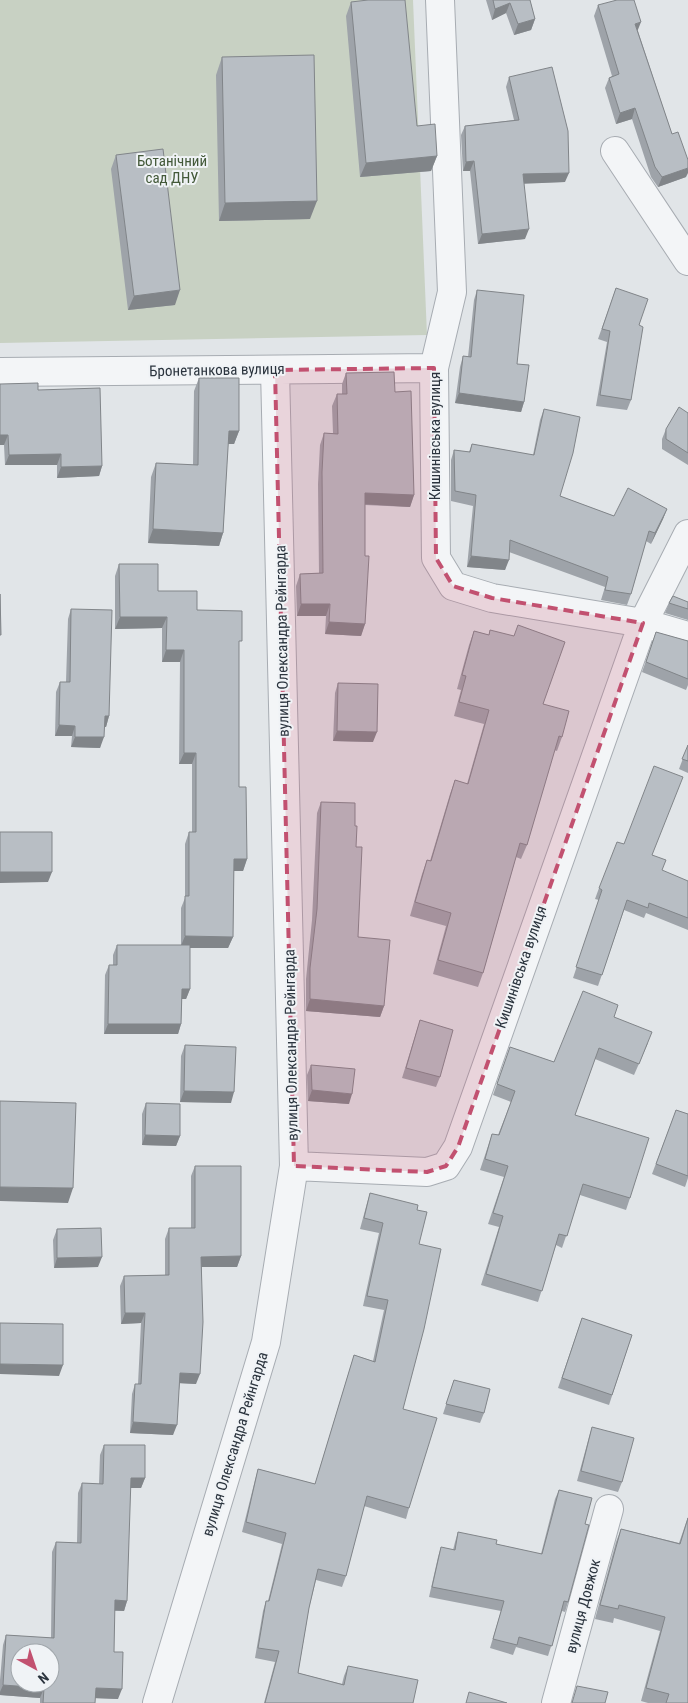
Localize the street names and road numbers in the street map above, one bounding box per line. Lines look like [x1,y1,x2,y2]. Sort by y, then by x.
street label: Бронетанкова вулиця [149,360,285,380]
street label: Кишинівська вулиця [426,372,444,500]
street label: вулиця Олександра Рейнгарда [271,545,293,737]
street label: Кишинівська вулиця [492,903,550,1031]
street label: вулиця Олександра Рейнгарда [280,949,302,1141]
street label: вулиця Олександра Рейнгарда [198,1350,272,1538]
street label: вулиця Довжок [562,1557,604,1655]

